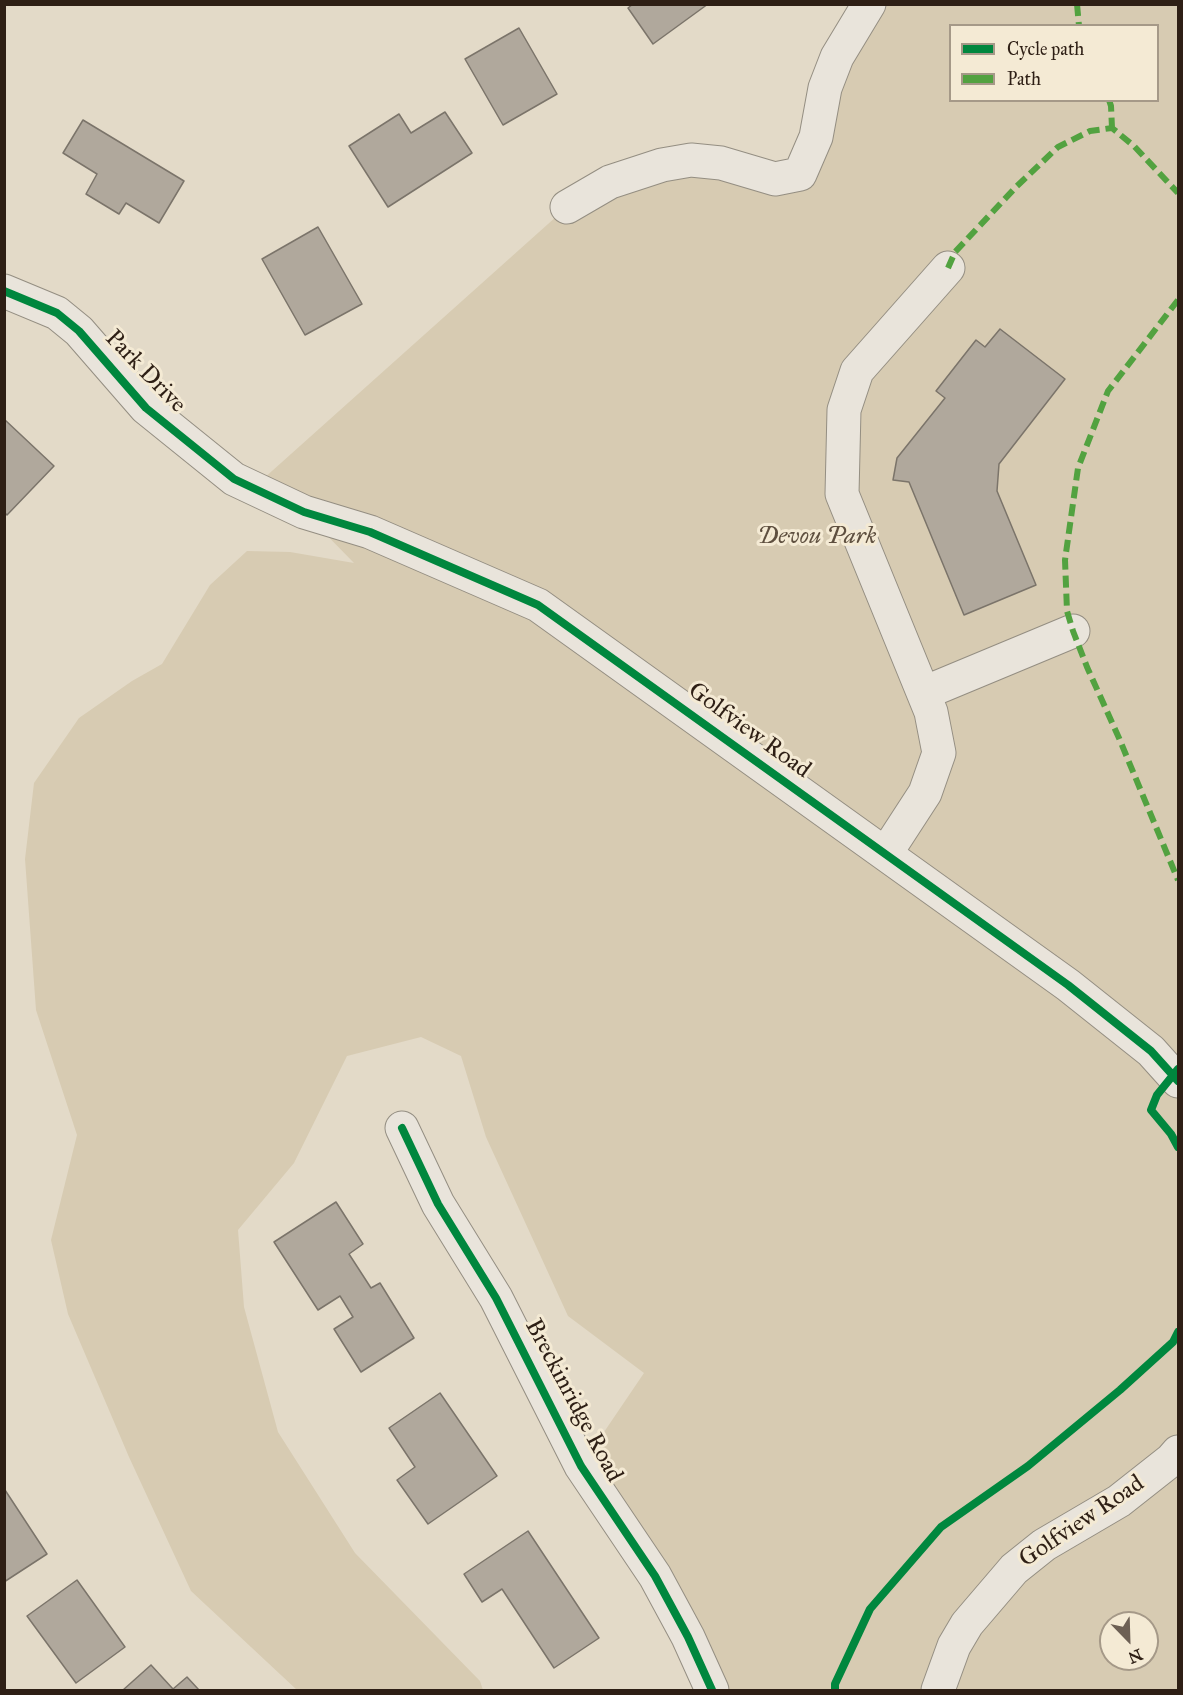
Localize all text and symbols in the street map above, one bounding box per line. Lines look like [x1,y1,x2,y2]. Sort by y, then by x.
legend [949,24,1159,102]
text: Cycle path [1007,38,1084,60]
text: Path [1007,68,1041,90]
street label: Park Drive [99,325,191,419]
park label: Devou Park [758,523,876,551]
street label: Golfview Road [682,677,816,785]
street label: Breckinridge Road [518,1315,628,1487]
street label: Golfview Road [1014,1470,1150,1574]
north arrow [1099,1611,1159,1671]
text: N [1125,1645,1145,1668]

